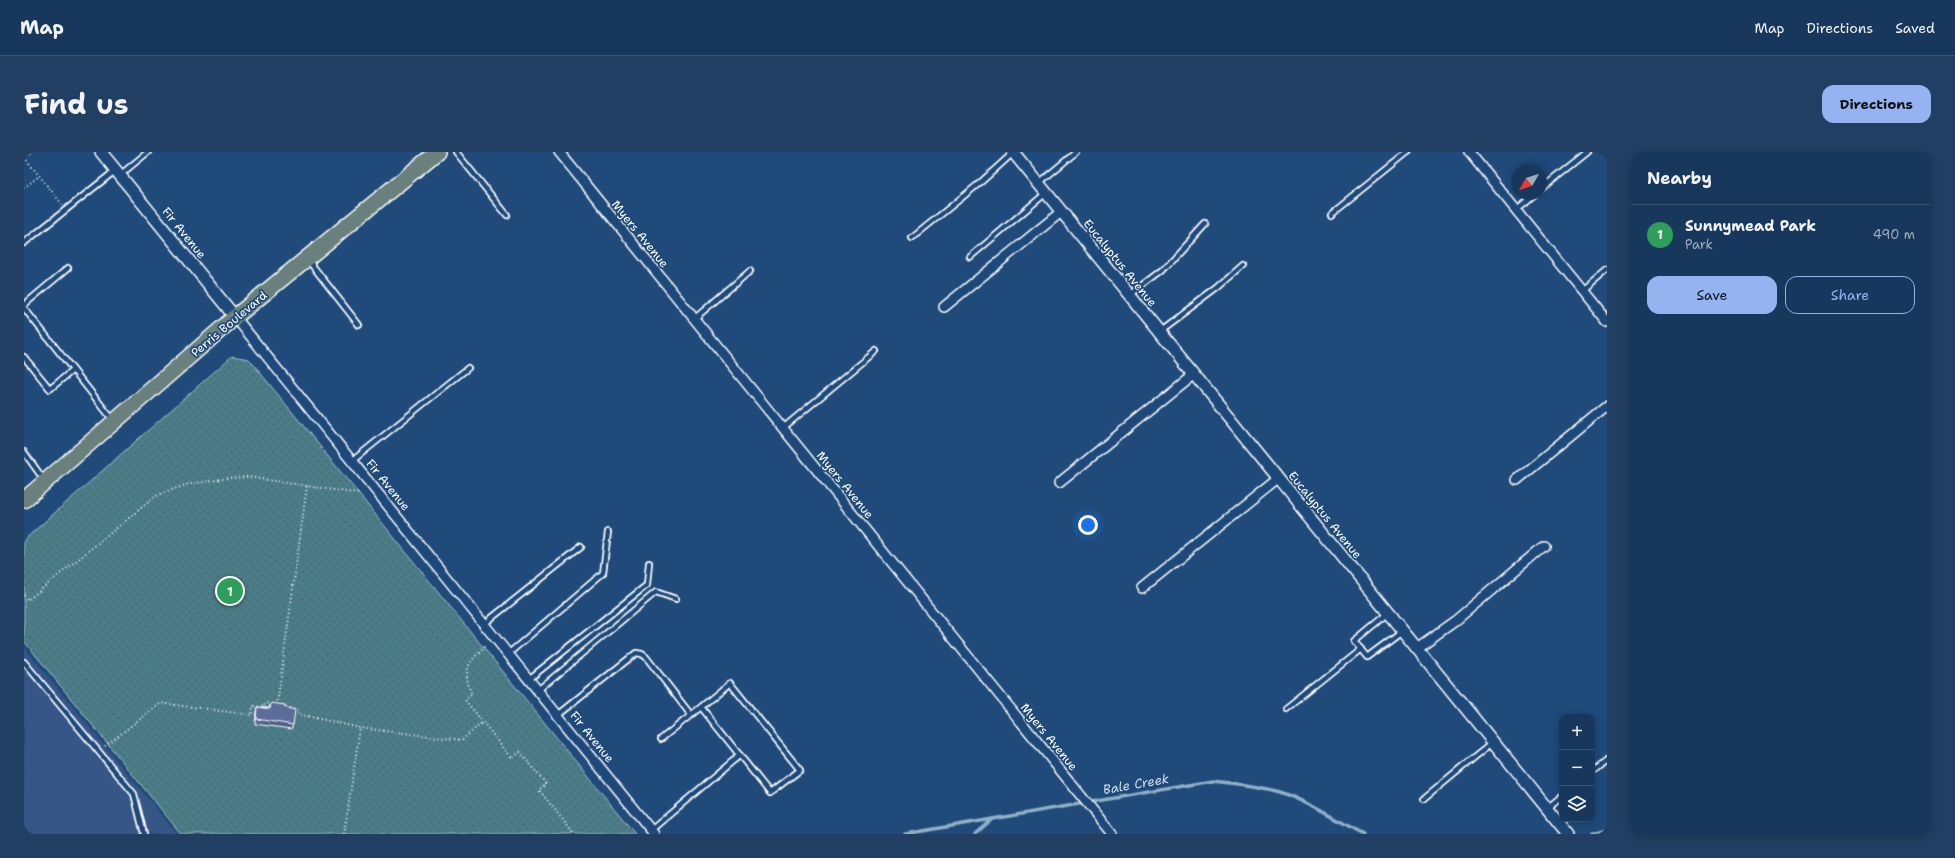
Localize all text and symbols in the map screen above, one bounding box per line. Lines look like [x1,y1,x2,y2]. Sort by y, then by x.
text: Map [20,15,64,40]
text: Map [1755,19,1785,37]
text: Directions [1807,19,1873,37]
text: Saved [1895,19,1935,37]
text: Find us [24,85,129,123]
button: Directions [1822,85,1931,123]
north arrow [1511,164,1547,200]
text: Nearby [1647,167,1712,189]
street label: Myers Avenue [608,197,672,271]
street label: Fir Avenue [158,204,210,262]
street label: Eucalyptus Avenue [1080,216,1160,310]
text: Sunnymead Park [1685,216,1816,236]
text: 1 [1657,226,1663,243]
text: 490 m [1873,226,1915,243]
text: Park [1685,236,1713,253]
button: Save [1647,276,1777,314]
button: Share [1785,276,1915,314]
street label: Perris Boulevard [188,287,271,360]
street label: Myers Avenue [813,448,877,522]
street label: Fir Avenue [362,456,414,514]
street label: Eucalyptus Avenue [1285,468,1365,562]
your location [1078,515,1098,535]
pin: 1 [217,576,243,606]
street label: Myers Avenue [1017,700,1081,774]
street label: Fir Avenue [566,708,618,766]
map controls [1559,714,1595,822]
button: + [1559,714,1595,750]
button: − [1559,750,1595,786]
water label: Bale Creek [1102,770,1171,798]
button: layers [1559,786,1595,822]

